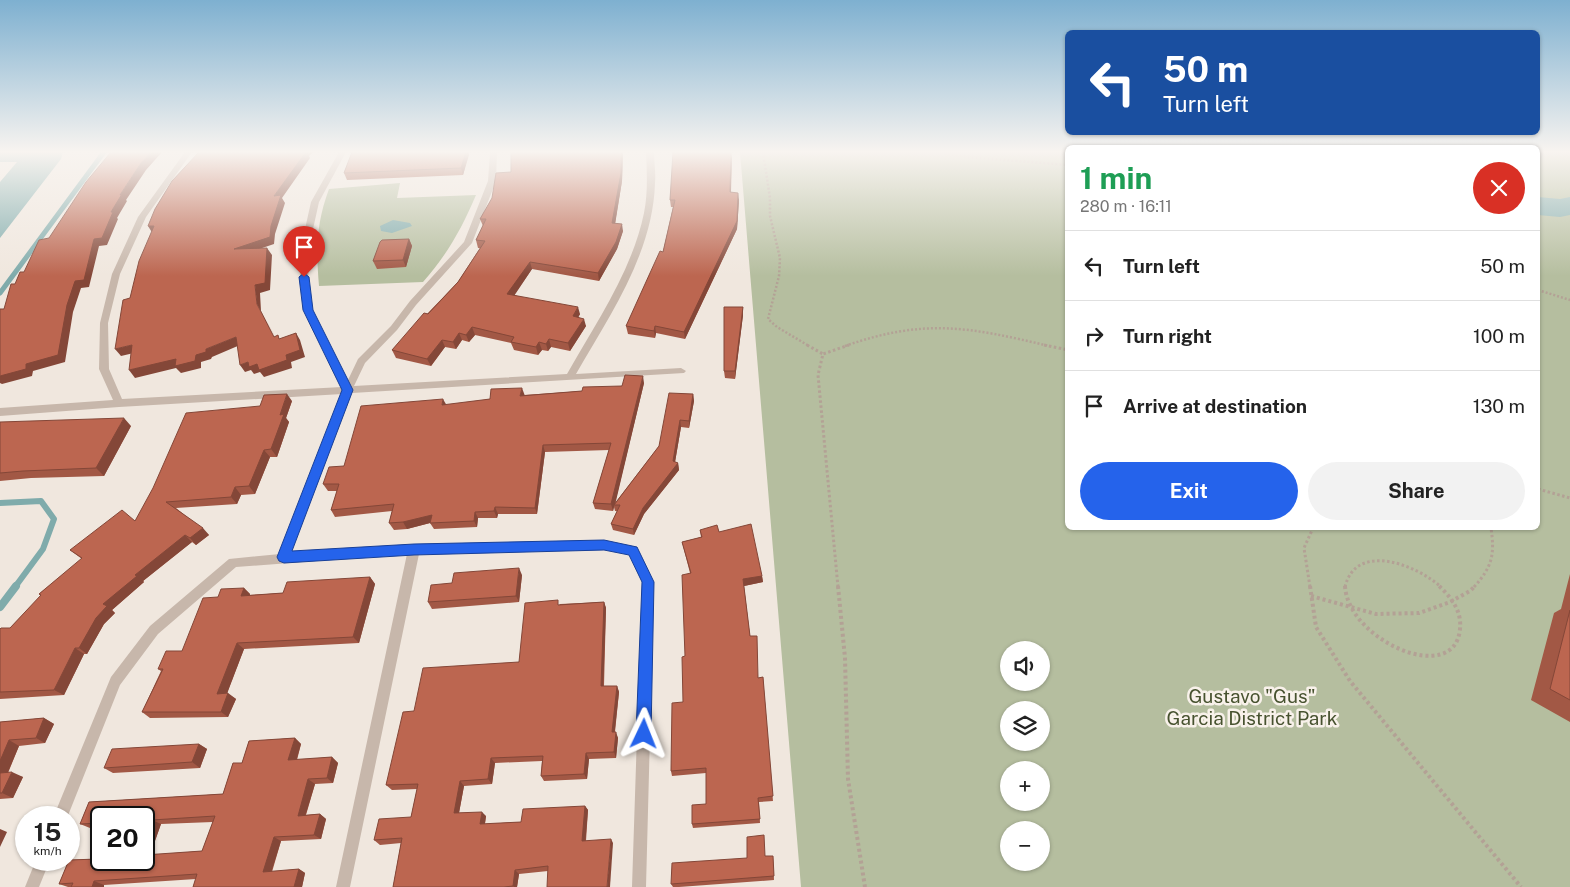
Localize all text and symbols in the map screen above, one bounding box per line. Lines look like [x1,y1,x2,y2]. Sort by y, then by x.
text: 50 m [1163,49,1248,90]
icon: left [1080,50,1145,115]
text: Turn left [1163,91,1249,117]
text: 1 min [1080,160,1152,196]
button: close [1473,162,1525,214]
text: 280 m · 16:11 [1080,197,1172,216]
pin [283,226,325,277]
icon: arrive [290,233,318,261]
icon: left [1080,252,1108,280]
text: Turn left [1123,255,1200,277]
text: 50 m [1480,255,1525,277]
icon: right [1080,322,1108,350]
text: Turn right [1123,325,1212,347]
text: 100 m [1473,325,1525,347]
icon: arrive [1080,392,1108,420]
text: Arrive at destination [1123,395,1307,417]
text: 130 m [1473,395,1525,417]
button: Exit [1080,462,1298,520]
button: Share [1308,462,1525,520]
map controls [1000,641,1050,871]
button: sound [1000,641,1050,691]
park label: Gustavo "Gus" Garcia District Park [1167,685,1338,729]
button: layers [1000,701,1050,751]
position arrow [617,707,669,759]
button: + [1000,761,1050,811]
speed limit sign: 20 [90,806,155,871]
text: 15 [34,817,61,847]
button: − [1000,821,1050,871]
text: km/h [33,844,62,858]

